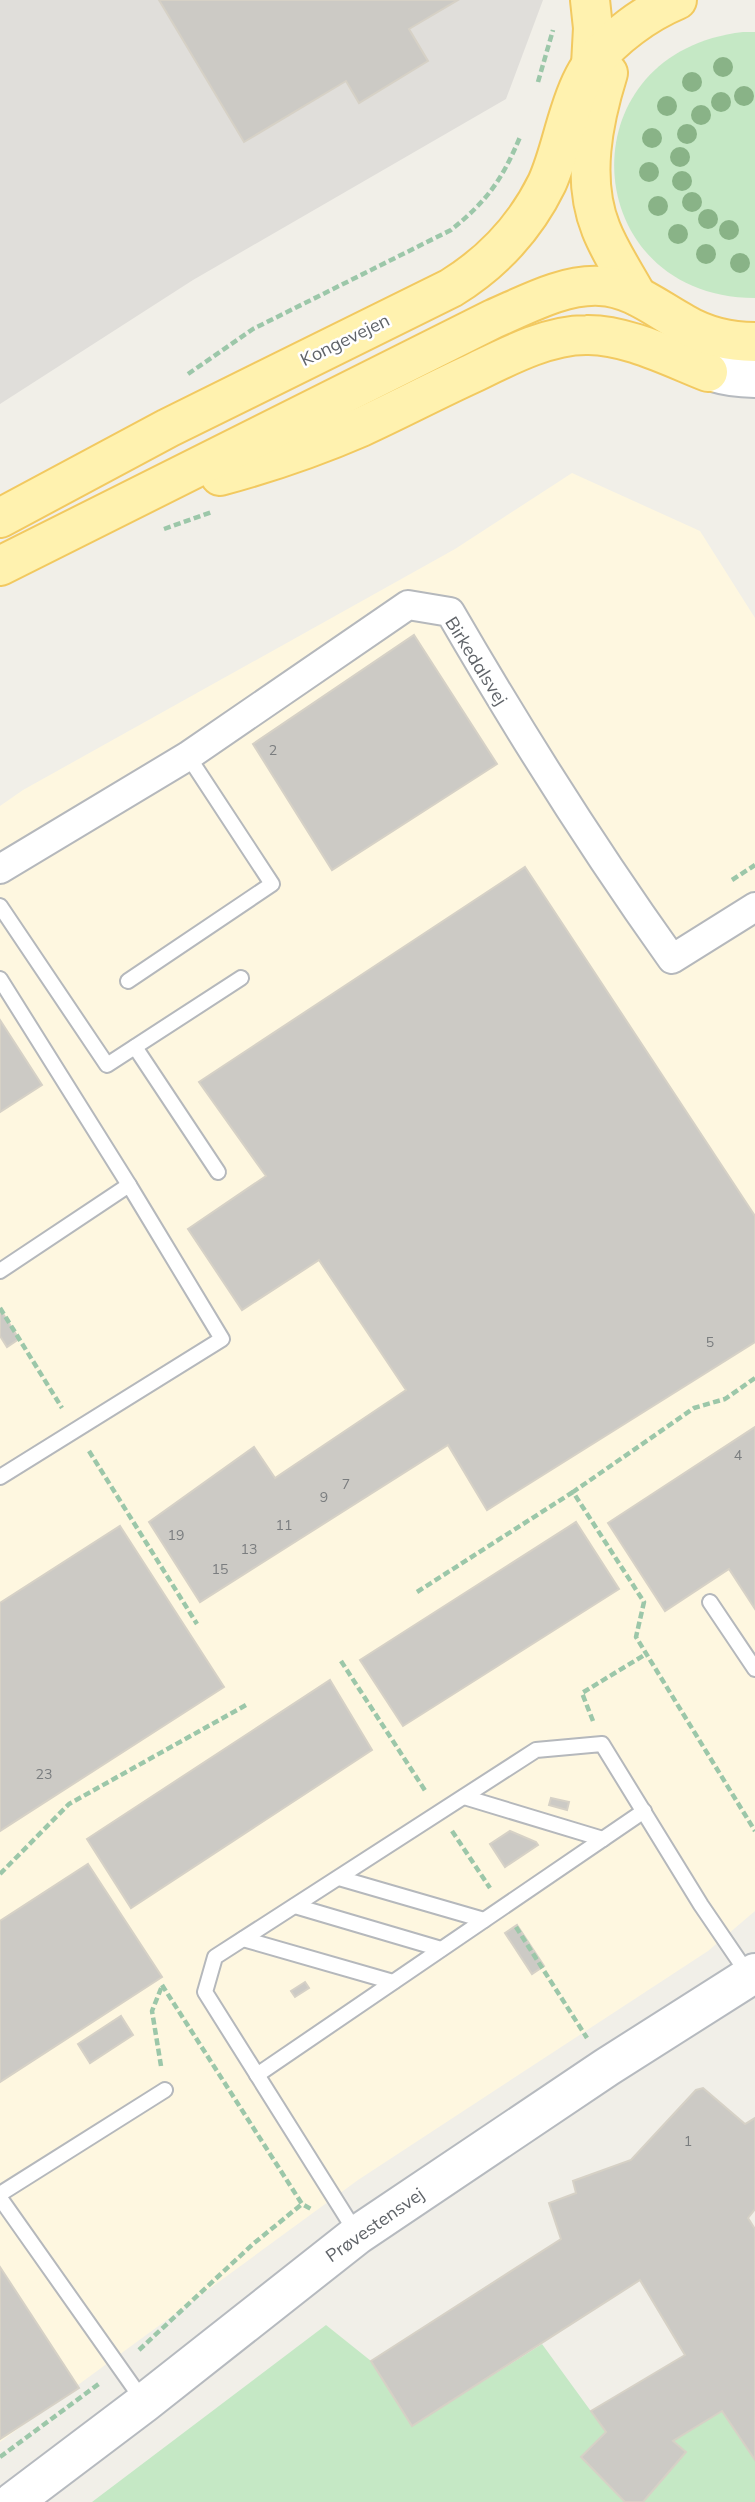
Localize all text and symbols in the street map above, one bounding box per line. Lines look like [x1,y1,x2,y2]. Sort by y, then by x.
street label: Kongevejen [296,308,393,371]
street label: Birkedalsvej [440,612,513,709]
house number: 2 [269,741,277,759]
house number: 5 [706,1333,714,1351]
house number: 4 [734,1446,743,1464]
house number: 7 [342,1475,350,1493]
house number: 9 [320,1488,328,1506]
house number: 11 [276,1516,292,1534]
house number: 19 [168,1526,184,1544]
house number: 13 [241,1540,257,1558]
house number: 15 [212,1560,228,1578]
house number: 23 [36,1765,52,1783]
house number: 1 [684,2132,692,2150]
street label: Prøvestensvej [321,2182,428,2267]

